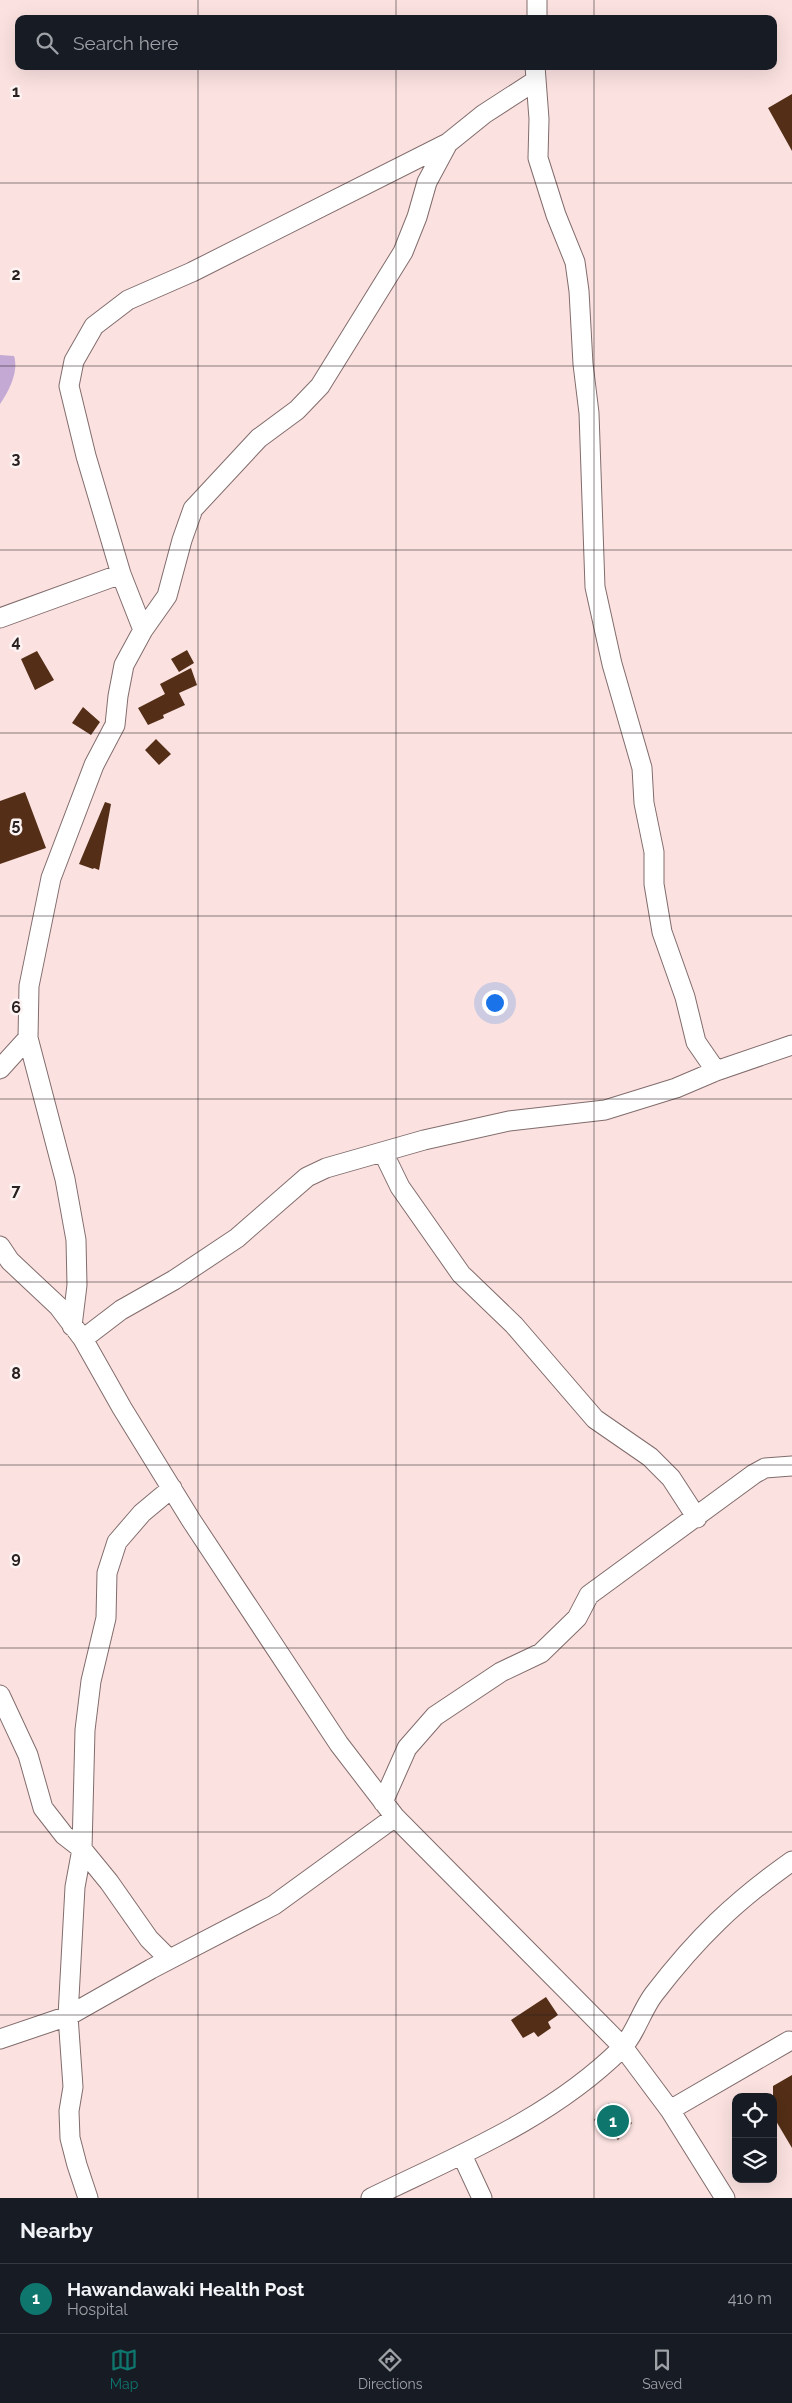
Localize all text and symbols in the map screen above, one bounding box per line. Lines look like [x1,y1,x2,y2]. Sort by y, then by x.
search box [15,15,777,70]
icon: search [33,29,61,57]
text: Search here [73,32,179,54]
text: 1 [12,82,20,101]
text: 2 [11,265,21,284]
text: 3 [12,449,21,468]
text: 4 [11,632,21,651]
text: 5 [12,815,21,834]
your location [482,990,508,1016]
text: 6 [11,998,21,1017]
text: 7 [12,1181,21,1200]
text: 8 [11,1364,21,1383]
text: 9 [11,1548,21,1567]
map controls [732,2093,777,2183]
button: locate [732,2093,777,2138]
pin: 1 [597,2102,629,2140]
button: layers [732,2138,777,2183]
text: Nearby [20,2218,93,2243]
text: Hawandawaki Health Post [67,2278,304,2300]
text: 1 [32,2289,40,2308]
text: 410 m [728,2289,772,2308]
text: Hospital [67,2300,128,2319]
tab: Map [110,2346,138,2392]
tab: Directions [358,2346,423,2392]
tab: Saved [642,2346,682,2392]

